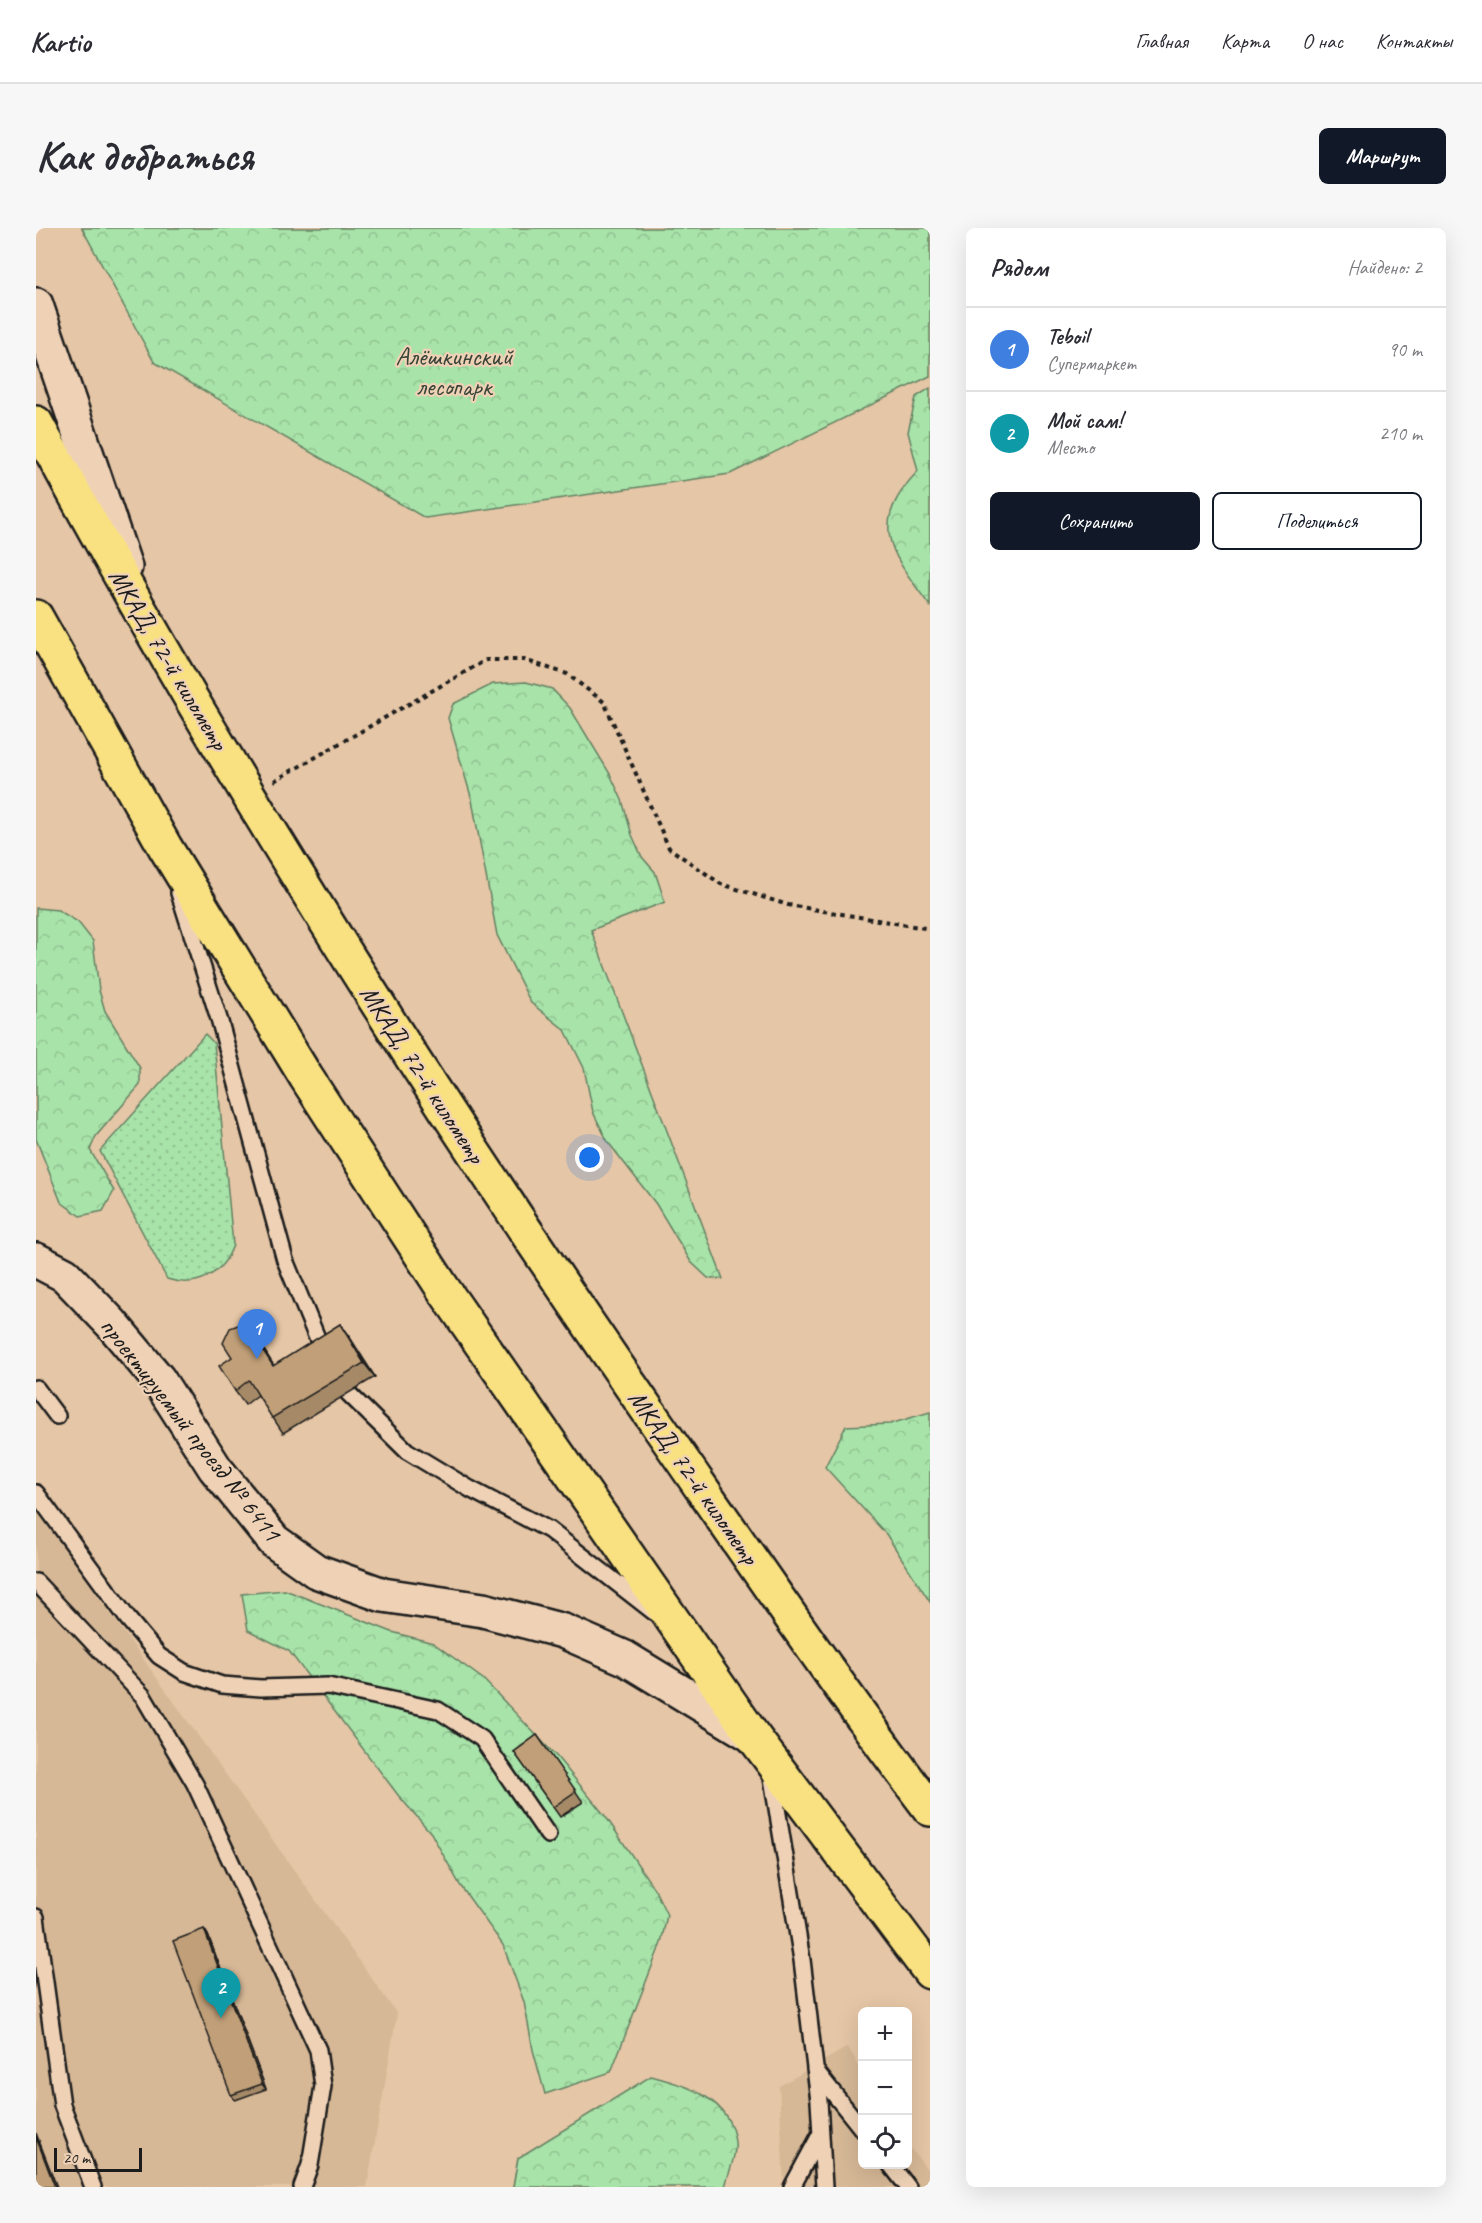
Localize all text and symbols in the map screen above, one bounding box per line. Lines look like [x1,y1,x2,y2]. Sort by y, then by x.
text: Kartio [30,24,91,59]
text: Главная [1135,28,1188,54]
text: Карта [1221,28,1269,54]
text: О нас [1302,28,1343,54]
text: Контакты [1376,28,1452,54]
button: Маршрут [1319,128,1446,184]
text: Как добраться [36,130,253,183]
text: Рядом [990,251,1048,284]
text: Найдено: 2 [1347,255,1422,280]
text: Teboil [1047,323,1088,351]
text: 1 [1005,337,1014,362]
text: 90 m [1388,337,1422,362]
park label: Алёшкинский лесопарк [395,340,515,403]
text: Супермаркет [1047,351,1136,376]
text: Мой сам! [1047,407,1122,435]
text: 2 [1005,421,1014,446]
text: 210 m [1379,421,1422,446]
text: Место [1047,435,1094,460]
button: Сохранить [990,492,1200,550]
button: Поделиться [1212,492,1422,550]
street label: МКАД, 72-й километр [101,562,237,758]
street label: МКАД, 72-й километр [353,979,494,1172]
your location [575,1143,604,1172]
pin: 1 [238,1310,276,1359]
street label: проектируемый проезд № 6411 [94,1311,288,1547]
street label: МКАД, 72-й километр [621,1383,767,1573]
pin: 2 [202,1968,240,2018]
map controls [858,2007,912,2169]
button: + [858,2007,912,2061]
button: − [858,2061,912,2115]
button: locate [858,2115,912,2169]
scale bar [54,2145,142,2172]
text: 20 m [63,2148,90,2168]

